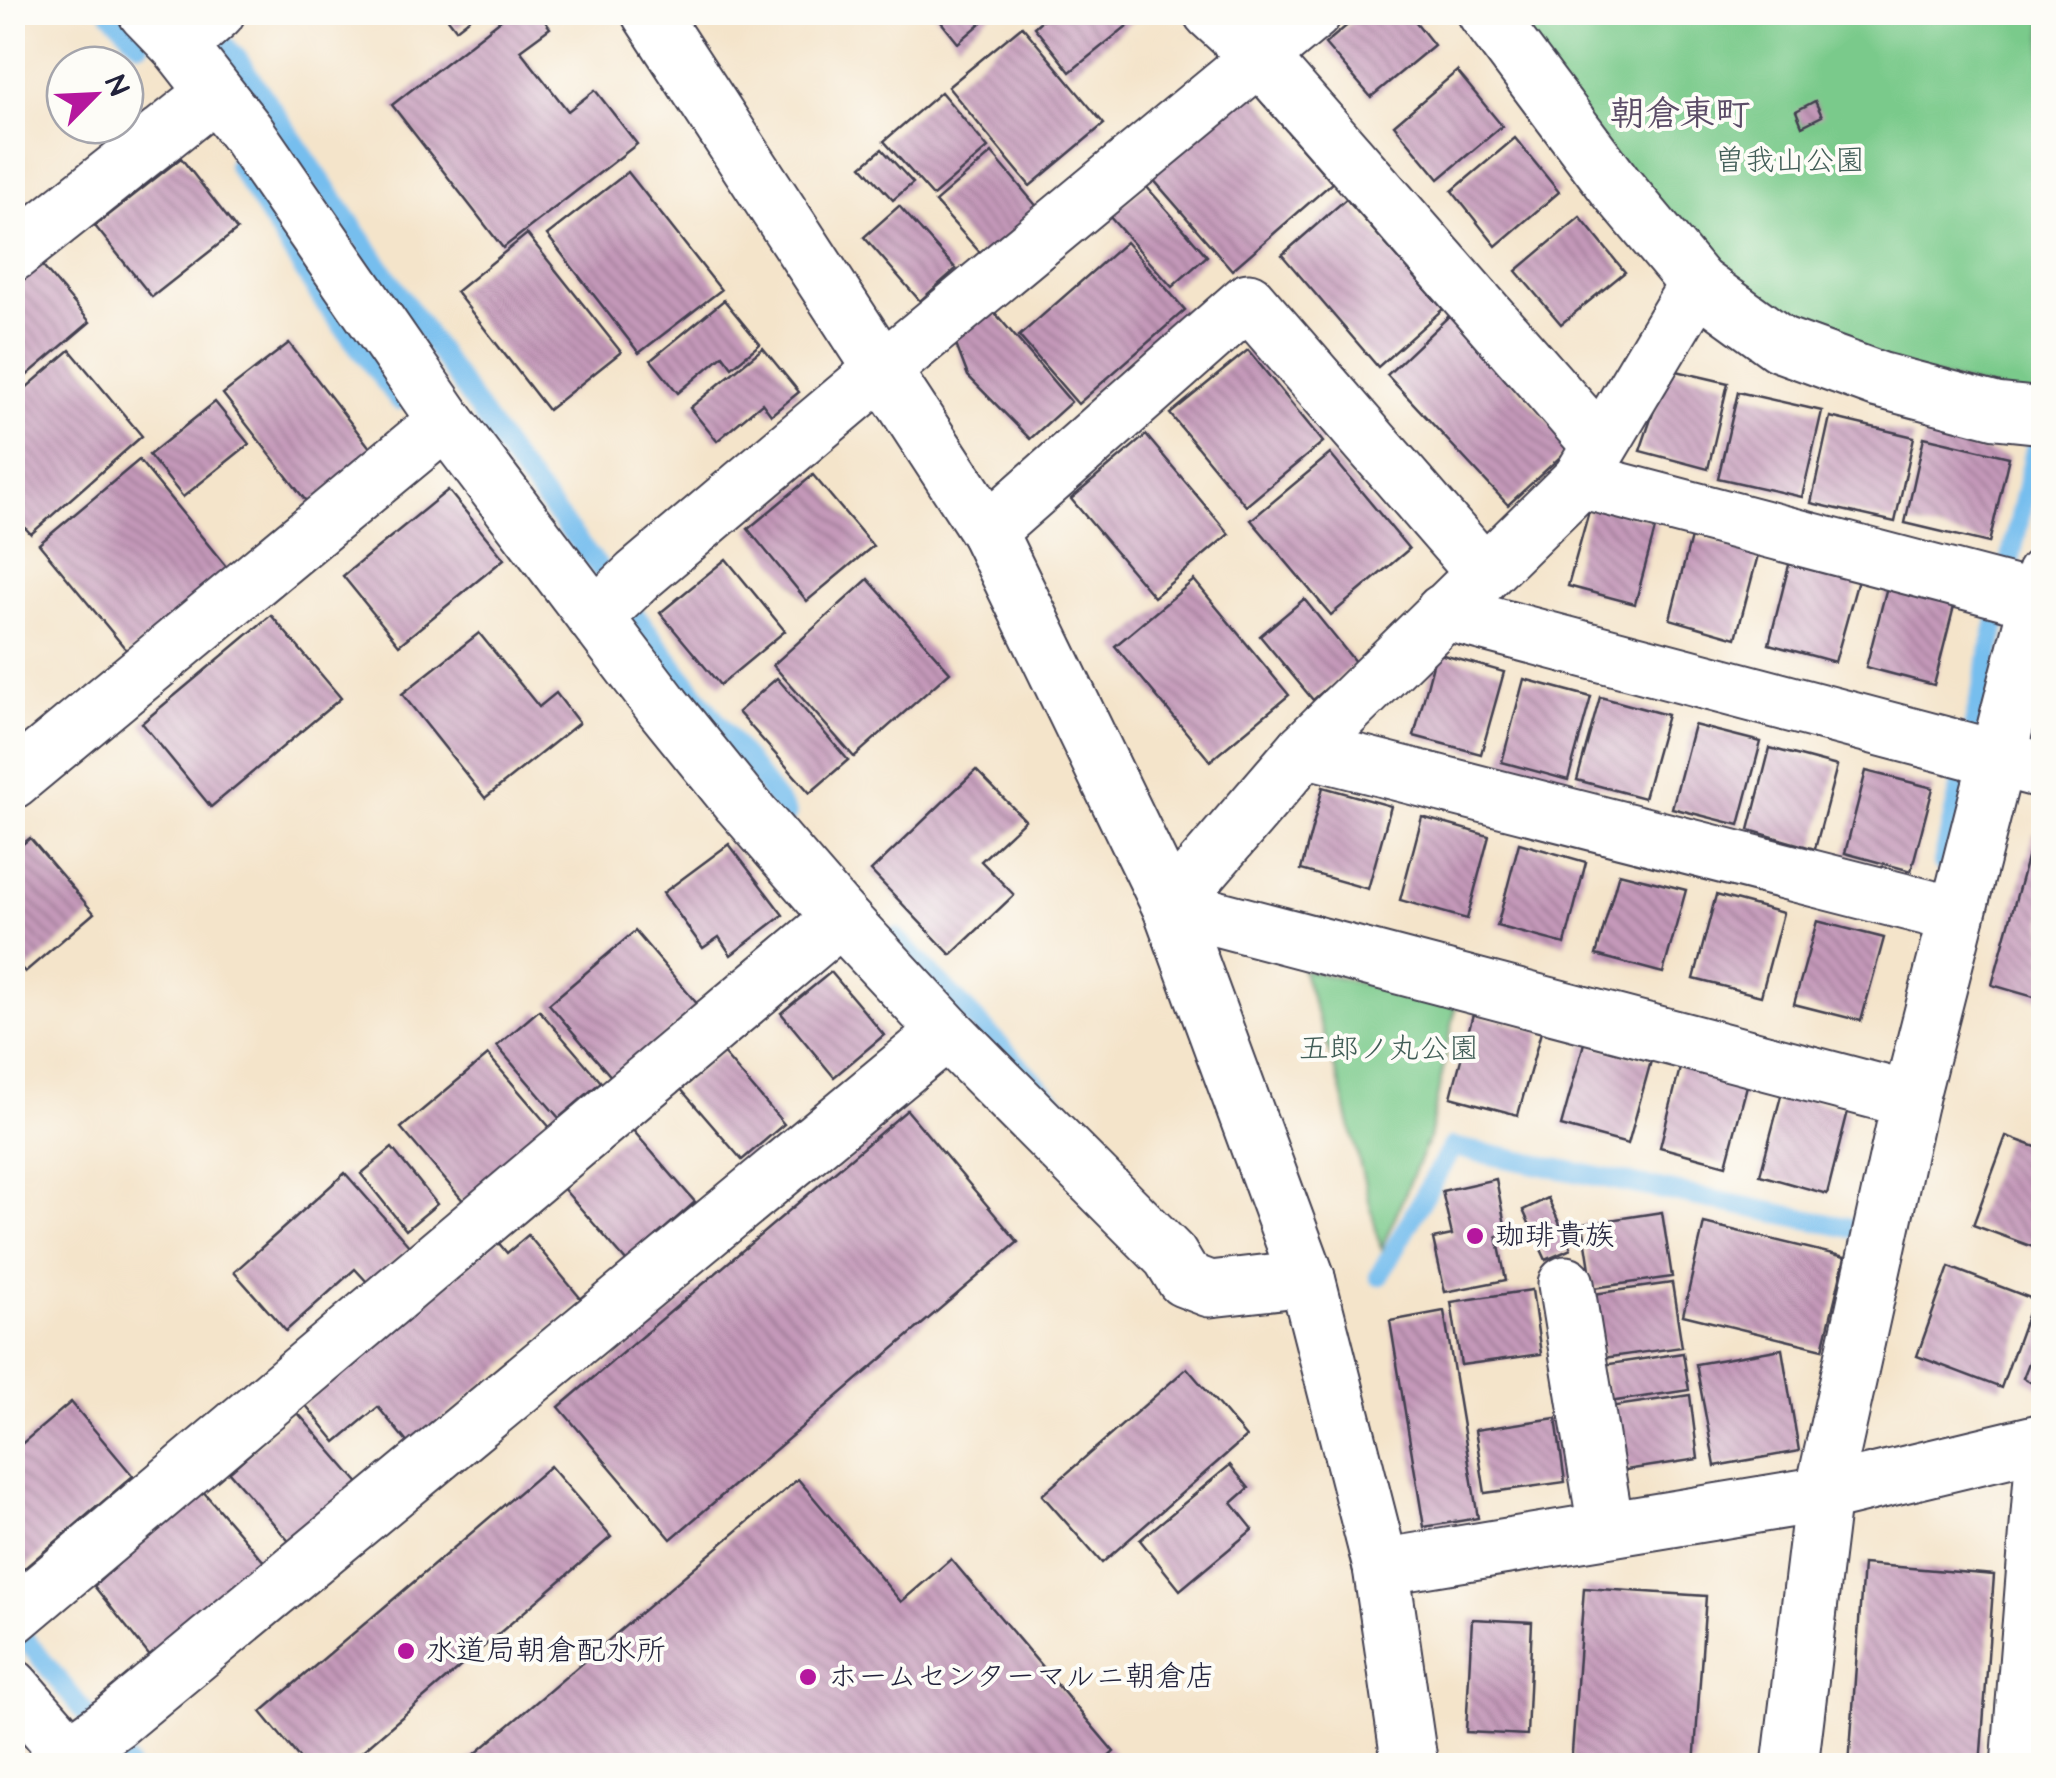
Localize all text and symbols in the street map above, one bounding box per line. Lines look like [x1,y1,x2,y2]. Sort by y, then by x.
north arrow [45,45,145,145]
text: N [95,69,138,102]
district label: 朝倉東町 [1610,90,1750,139]
park label: 曽我山公園 [1715,140,1865,182]
park label: 五郎ノ丸公園 [1299,1028,1479,1070]
place label: 珈琲貴族 [1495,1215,1615,1257]
marker: 珈琲貴族 [1464,1225,1486,1247]
place label: 水道局朝倉配水所 [426,1630,666,1672]
marker: 水道局朝倉配水所 [395,1640,417,1662]
place label: ホームセンターマルニ朝倉店 [828,1656,1216,1698]
marker: ホームセンターマルニ朝倉店 [797,1666,819,1688]

